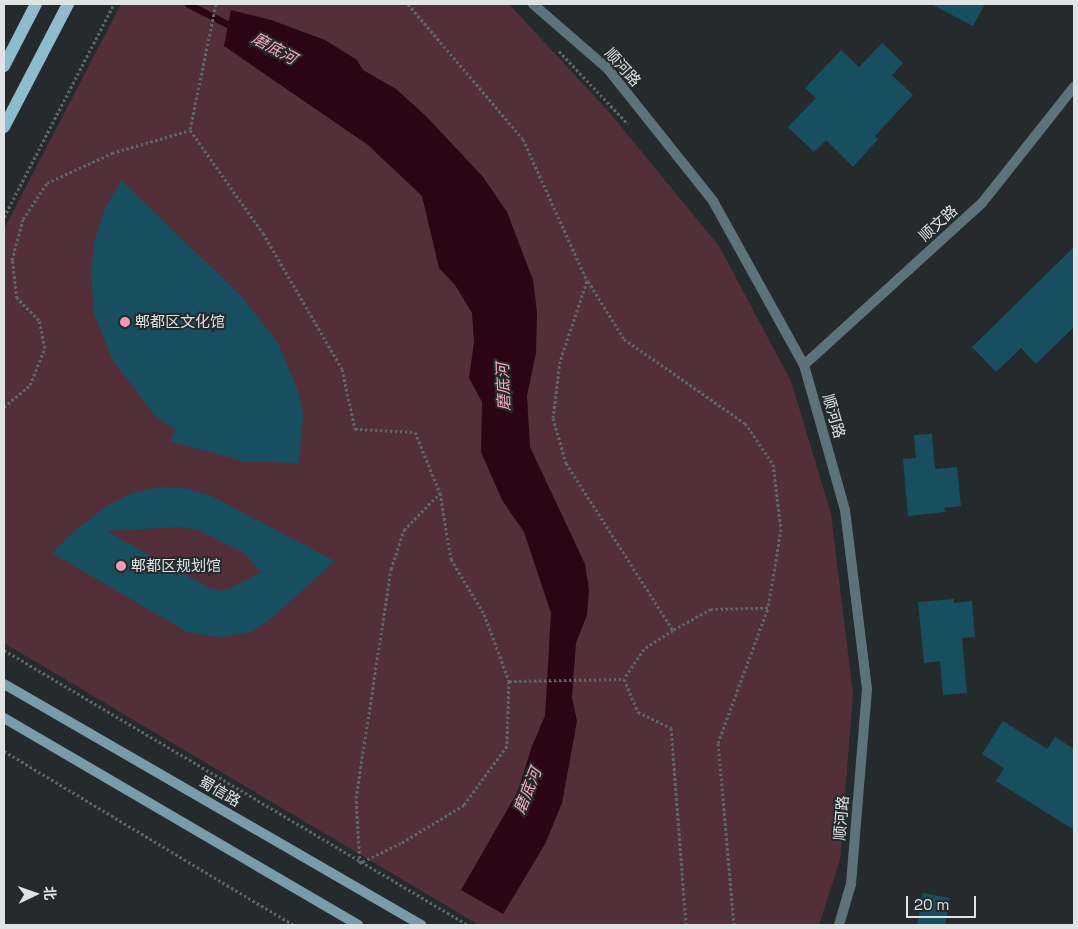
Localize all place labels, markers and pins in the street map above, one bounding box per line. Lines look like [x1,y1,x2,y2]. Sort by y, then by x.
place label: 郫都区文化馆 [135,313,225,331]
marker: 郫都区文化馆 [119,316,131,328]
place label: 郫都区规划馆 [131,557,221,575]
marker: 郫都区规划馆 [115,560,127,572]

